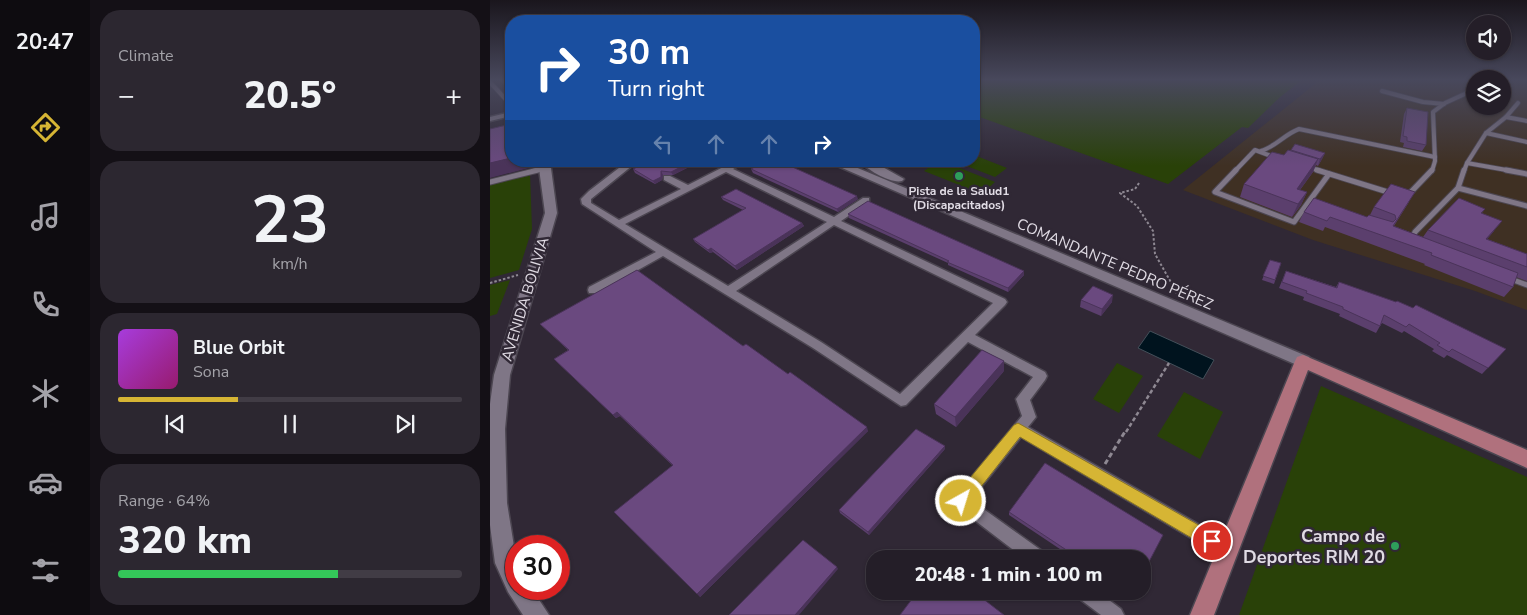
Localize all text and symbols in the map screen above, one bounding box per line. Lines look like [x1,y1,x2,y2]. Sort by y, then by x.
map controls [1466,15,1511,115]
button: sound [1466,15,1511,60]
text: 20:47 [16,27,74,57]
text: 30 m [608,29,690,76]
icon: right [525,35,590,100]
text: Climate [118,45,173,67]
text: 20.5° [244,70,336,121]
button: layers [1466,70,1511,115]
text: Turn right [608,74,704,104]
text: − [118,77,135,115]
text: + [445,77,462,115]
icon: directions [28,110,63,145]
icon: left [649,130,677,158]
icon: ahead [702,130,730,158]
icon: ahead [755,130,783,158]
icon: right [808,130,836,158]
marker: Pista de la Salud1 (Discapacitados) [953,170,965,182]
text: 23 [251,176,329,265]
place label: Pista de la Salud1 (Discapacitados) [909,183,1009,213]
icon: music [28,199,63,234]
street label: COMANDANTE PEDRO PÉREZ [1014,214,1216,315]
street label: AVENIDA BOLIVIA [497,235,553,363]
text: km/h [272,253,308,275]
icon: phone [28,287,63,322]
text: Blue Orbit [193,335,284,361]
text: Sona [193,361,229,383]
icon: climate [28,376,63,411]
icon: previous [161,410,189,438]
icon: pause [276,410,304,438]
icon: next [391,410,419,438]
icon: car [28,465,63,500]
position arrow [934,474,986,526]
text: Range · 64% [118,490,210,512]
text: 320 km [118,515,252,566]
pin [1191,520,1233,562]
place label: Campo de Deportes RIM 20 [1243,524,1385,569]
icon: arrive [1198,527,1226,555]
speed limit sign: 30 [505,535,570,600]
marker: Campo de Deportes RIM 20 [1389,540,1401,552]
icon: filters [28,553,63,588]
text: 20:48 · 1 min · 100 m [915,562,1102,588]

